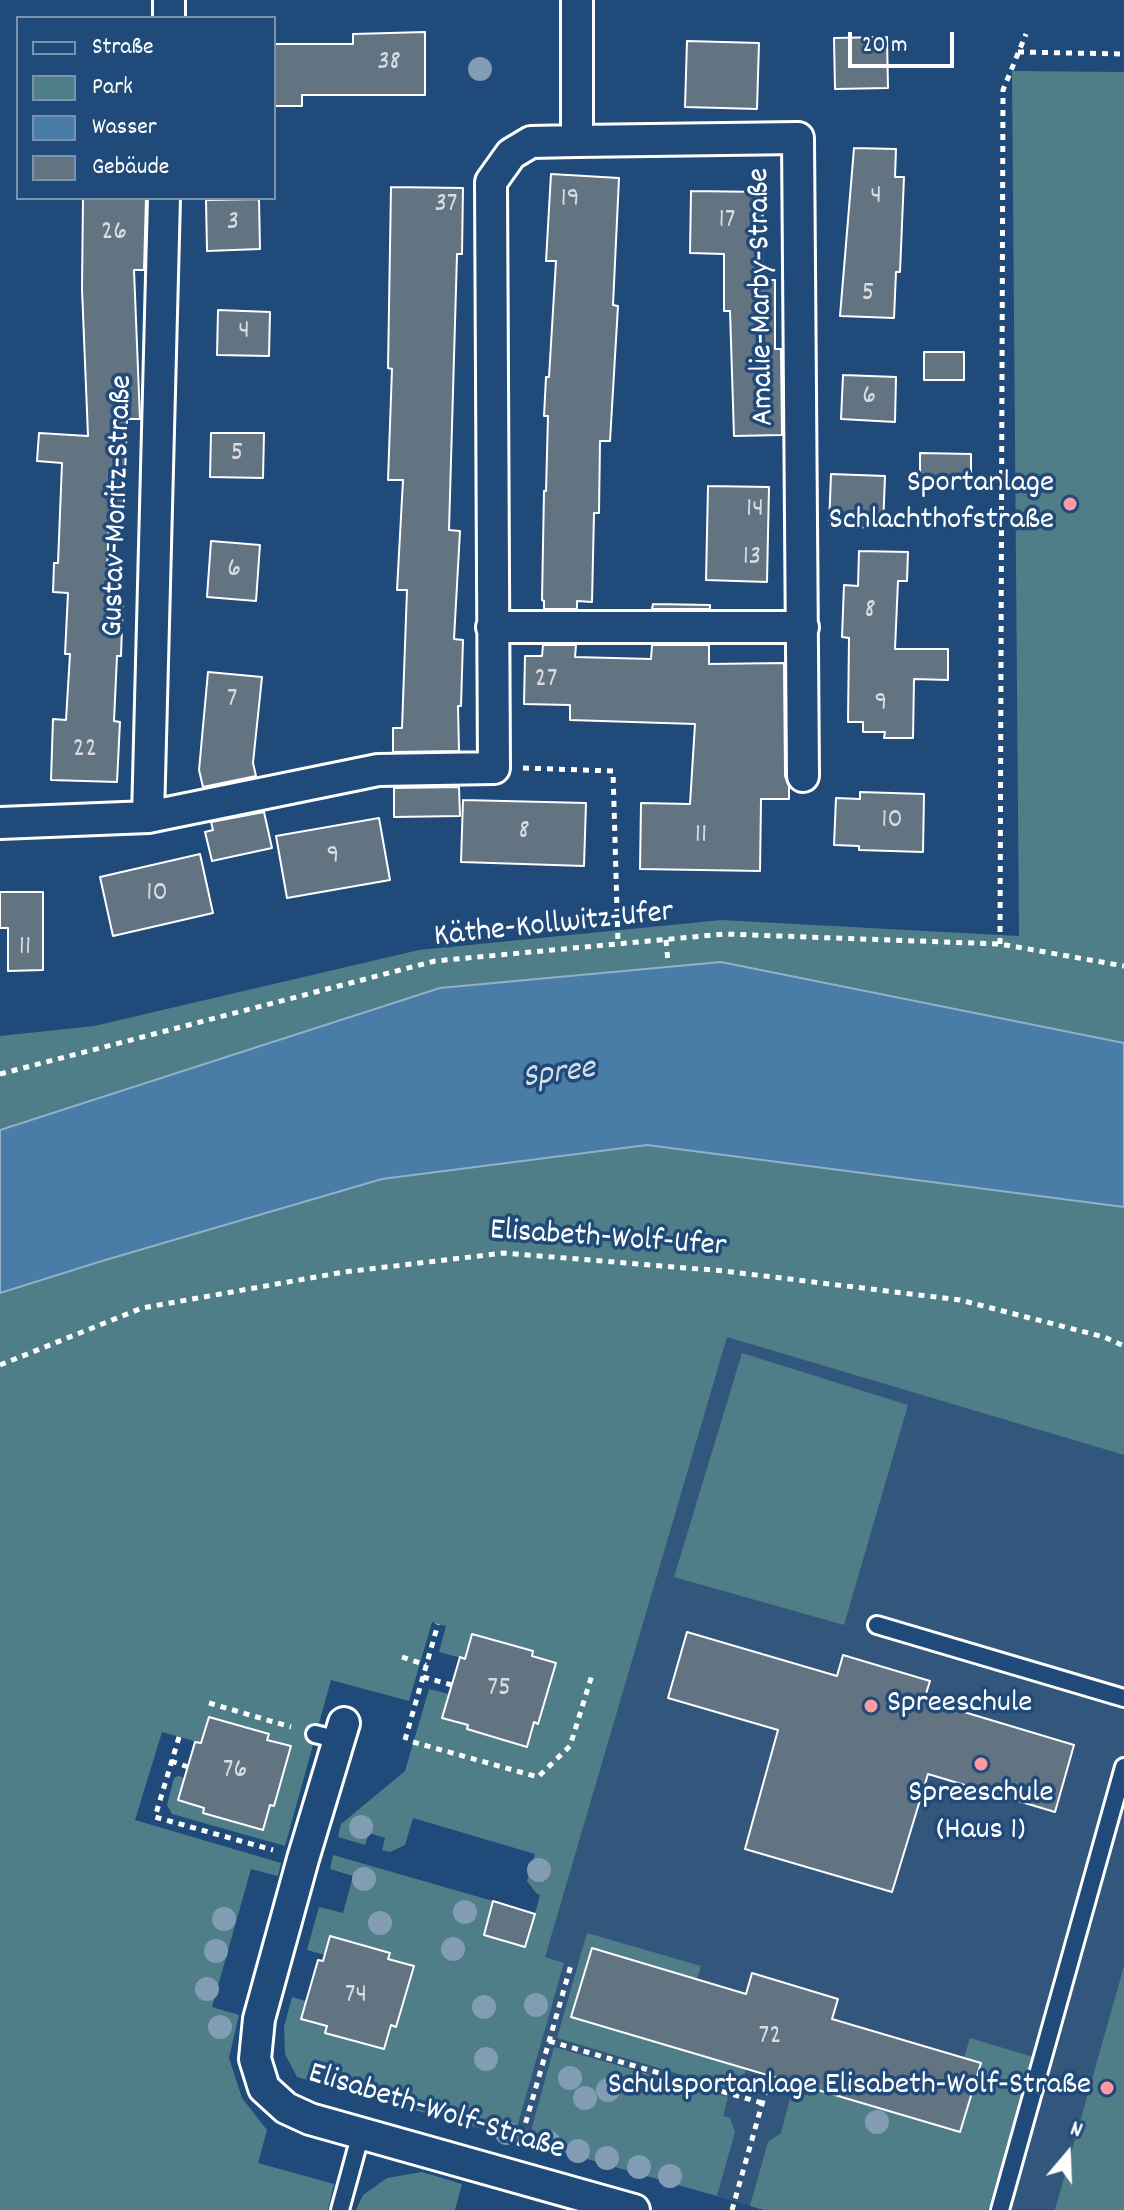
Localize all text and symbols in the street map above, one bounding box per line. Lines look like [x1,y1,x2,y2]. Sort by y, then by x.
legend [16,16,276,200]
scale bar [852,16,958,66]
text: 20 m [862,29,908,63]
text: Straße [92,31,154,65]
house number: 38 [377,47,401,81]
text: Park [92,71,133,105]
text: Wasser [92,111,157,145]
text: Gebäude [92,151,169,185]
street label: Amalie-Marby-Straße [743,167,785,427]
house number: 4 [870,181,882,215]
house number: 19 [561,184,579,218]
house number: 37 [434,189,458,223]
house number: 17 [719,205,735,239]
house number: 3 [227,207,239,241]
house number: 26 [101,217,127,251]
house number: 5 [862,278,874,312]
house number: 4 [238,316,250,350]
street label: Gustav-Moritz-Straße [96,374,144,638]
house number: 6 [862,381,876,415]
house number: 5 [231,438,243,472]
place label: Sportanlage Schlachthofstraße [829,467,1054,542]
house number: 14 [746,494,764,528]
marker: Sportanlage Schlachthofstraße [1061,495,1079,513]
house number: 13 [743,542,761,576]
house number: 6 [227,554,241,588]
house number: 8 [864,595,876,629]
house number: 27 [535,664,557,698]
house number: 7 [227,684,237,718]
house number: 9 [875,688,887,722]
house number: 22 [73,734,97,768]
house number: 10 [881,805,903,839]
house number: 8 [518,816,530,850]
house number: 11 [695,820,707,854]
house number: 9 [327,841,339,875]
house number: 10 [146,878,168,912]
street label: Käthe-Kollwitz-Ufer [432,895,676,959]
house number: 11 [19,932,31,966]
water label: Spree [520,1051,598,1101]
street label: Elisabeth-Wolf-Ufer [489,1214,727,1268]
house number: 75 [487,1673,511,1707]
place label: Spreeschule [887,1687,1032,1725]
marker: Spreeschule [862,1697,880,1715]
house number: 76 [223,1755,247,1789]
marker: Spreeschule (Haus 1) [972,1755,990,1773]
place label: Spreeschule (Haus 1) [908,1777,1054,1852]
house number: 74 [345,1980,367,2014]
house number: 72 [759,2021,781,2055]
street label: Elisabeth-Wolf-Straße [303,2057,569,2171]
place label: Schulsportanlage Elisabeth-Wolf-Straße [608,2069,1091,2107]
marker: Schulsportanlage Elisabeth-Wolf-Straße [1098,2079,1116,2097]
north arrow [1028,2114,1108,2194]
text: N [1066,2114,1086,2147]

